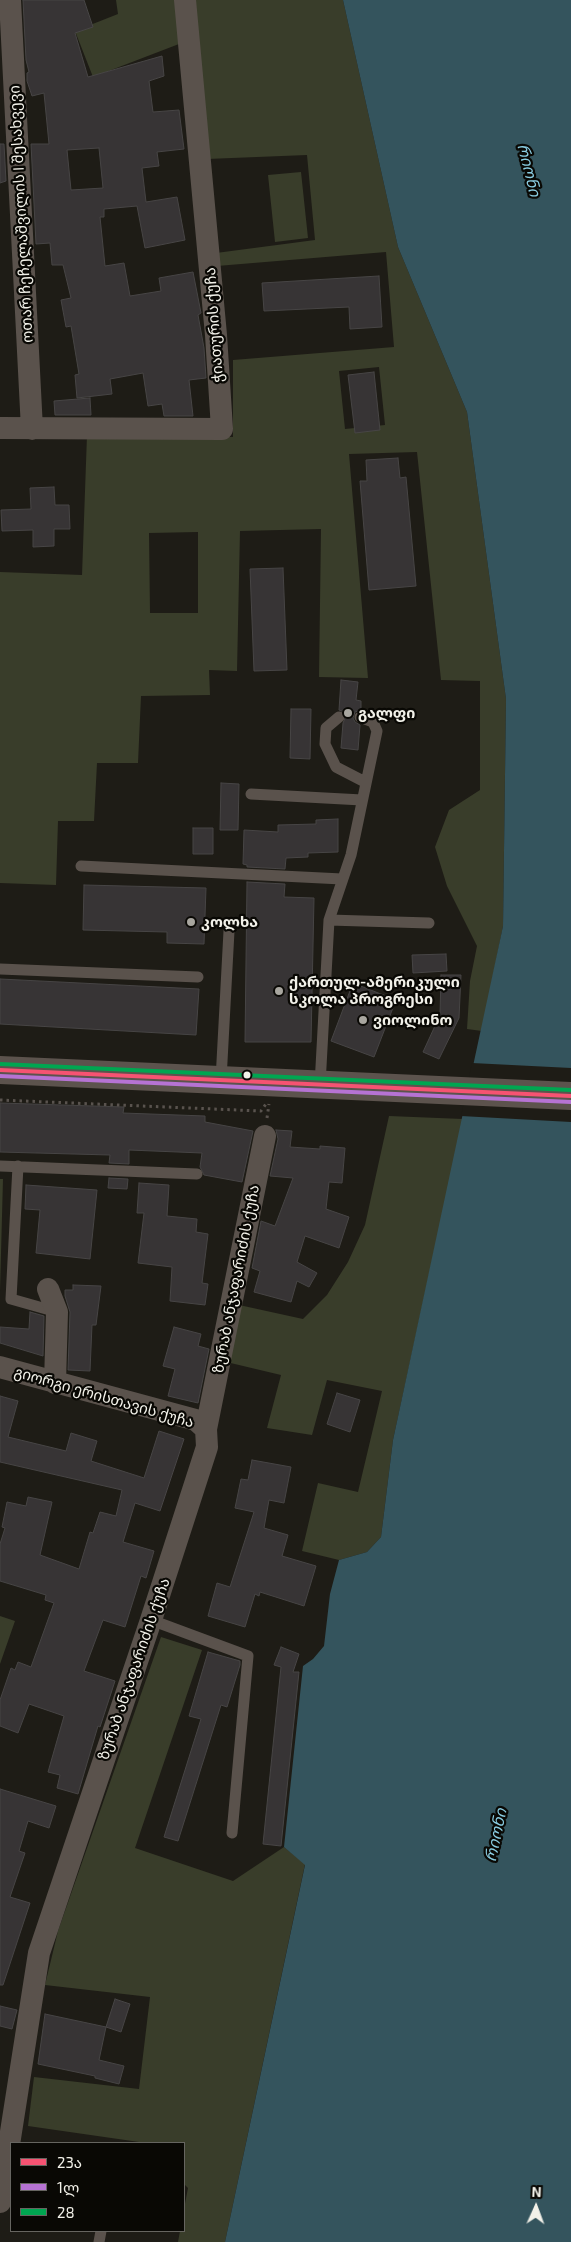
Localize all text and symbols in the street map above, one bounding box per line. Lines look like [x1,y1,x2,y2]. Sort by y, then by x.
street label: ოთარ ჩეჩელაშვილის I შესახვევი [5,85,37,343]
water label: რიონი [513,142,545,198]
street label: ჭიათურის ქუჩა [201,267,227,383]
place label: გალფი [358,704,415,722]
marker: გალფი [342,707,354,719]
place label: კოლხა [201,913,258,931]
marker: კოლხა [185,916,197,928]
place label: ქართულ-ამერიკული სკოლა პროგრესი [289,973,460,1008]
marker: ქართულ-ამერიკული სკოლა პროგრესი [273,985,285,997]
place label: ვიოლინო [373,1011,452,1029]
marker: ვიოლინო [357,1014,369,1026]
unlabelled marker [242,1070,252,1080]
street label: ზურაბ ანჯაფარიძის ქუჩა [209,1183,263,1375]
street label: გიორგი ერისთავის ქუჩა [12,1363,196,1431]
street label: ზურაბ ანჯაფარიძის ქუჩა [94,1576,174,1762]
water label: რიონი [481,1807,511,1863]
legend [10,2142,185,2232]
text: 23ა [57,2153,82,2171]
text: 1ლ [57,2178,79,2196]
north arrow [511,2182,561,2232]
text: N [531,2183,542,2200]
text: 28 [57,2203,75,2221]

